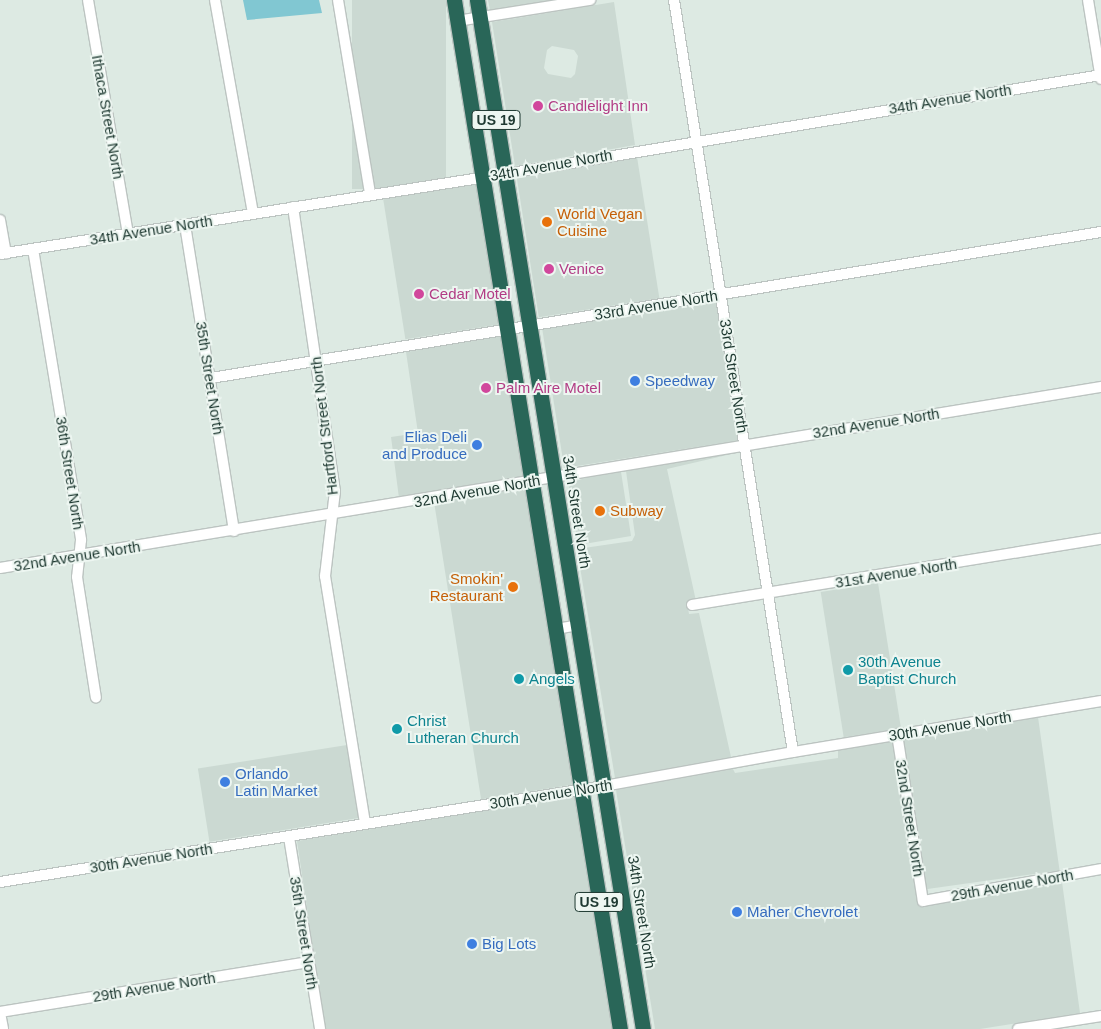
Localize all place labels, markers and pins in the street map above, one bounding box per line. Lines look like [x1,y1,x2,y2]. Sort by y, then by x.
place label: Candlelight Inn [548,97,648,115]
marker: Candlelight Inn [532,100,544,112]
place label: World Vegan Cuisine [557,204,643,239]
marker: World Vegan Cuisine [541,216,553,228]
place label: Venice [559,260,604,278]
marker: Venice [543,263,555,275]
place label: Cedar Motel [429,285,511,303]
marker: Cedar Motel [413,288,425,300]
place label: Speedway [645,372,715,390]
marker: Speedway [629,375,641,387]
place label: Palm Aire Motel [496,379,602,397]
marker: Palm Aire Motel [480,382,492,394]
place label: Elias Deli and Produce [382,427,467,462]
marker: Elias Deli and Produce [471,439,483,451]
place label: Subway [610,502,663,520]
marker: Subway [594,505,606,517]
place label: Smokin' Restaurant [430,569,503,604]
marker: Smokin' Restaurant [507,581,519,593]
place label: 30th Avenue Baptist Church [858,652,956,687]
marker: 30th Avenue Baptist Church [842,664,854,676]
place label: Angels [529,670,575,688]
marker: Angels [513,673,525,685]
place label: Christ Lutheran Church [407,711,519,746]
marker: Christ Lutheran Church [391,723,403,735]
place label: Orlando Latin Market [235,764,318,799]
marker: Orlando Latin Market [219,776,231,788]
place label: Maher Chevrolet [747,903,858,921]
marker: Maher Chevrolet [731,906,743,918]
place label: Big Lots [482,935,536,953]
marker: Big Lots [466,938,478,950]

